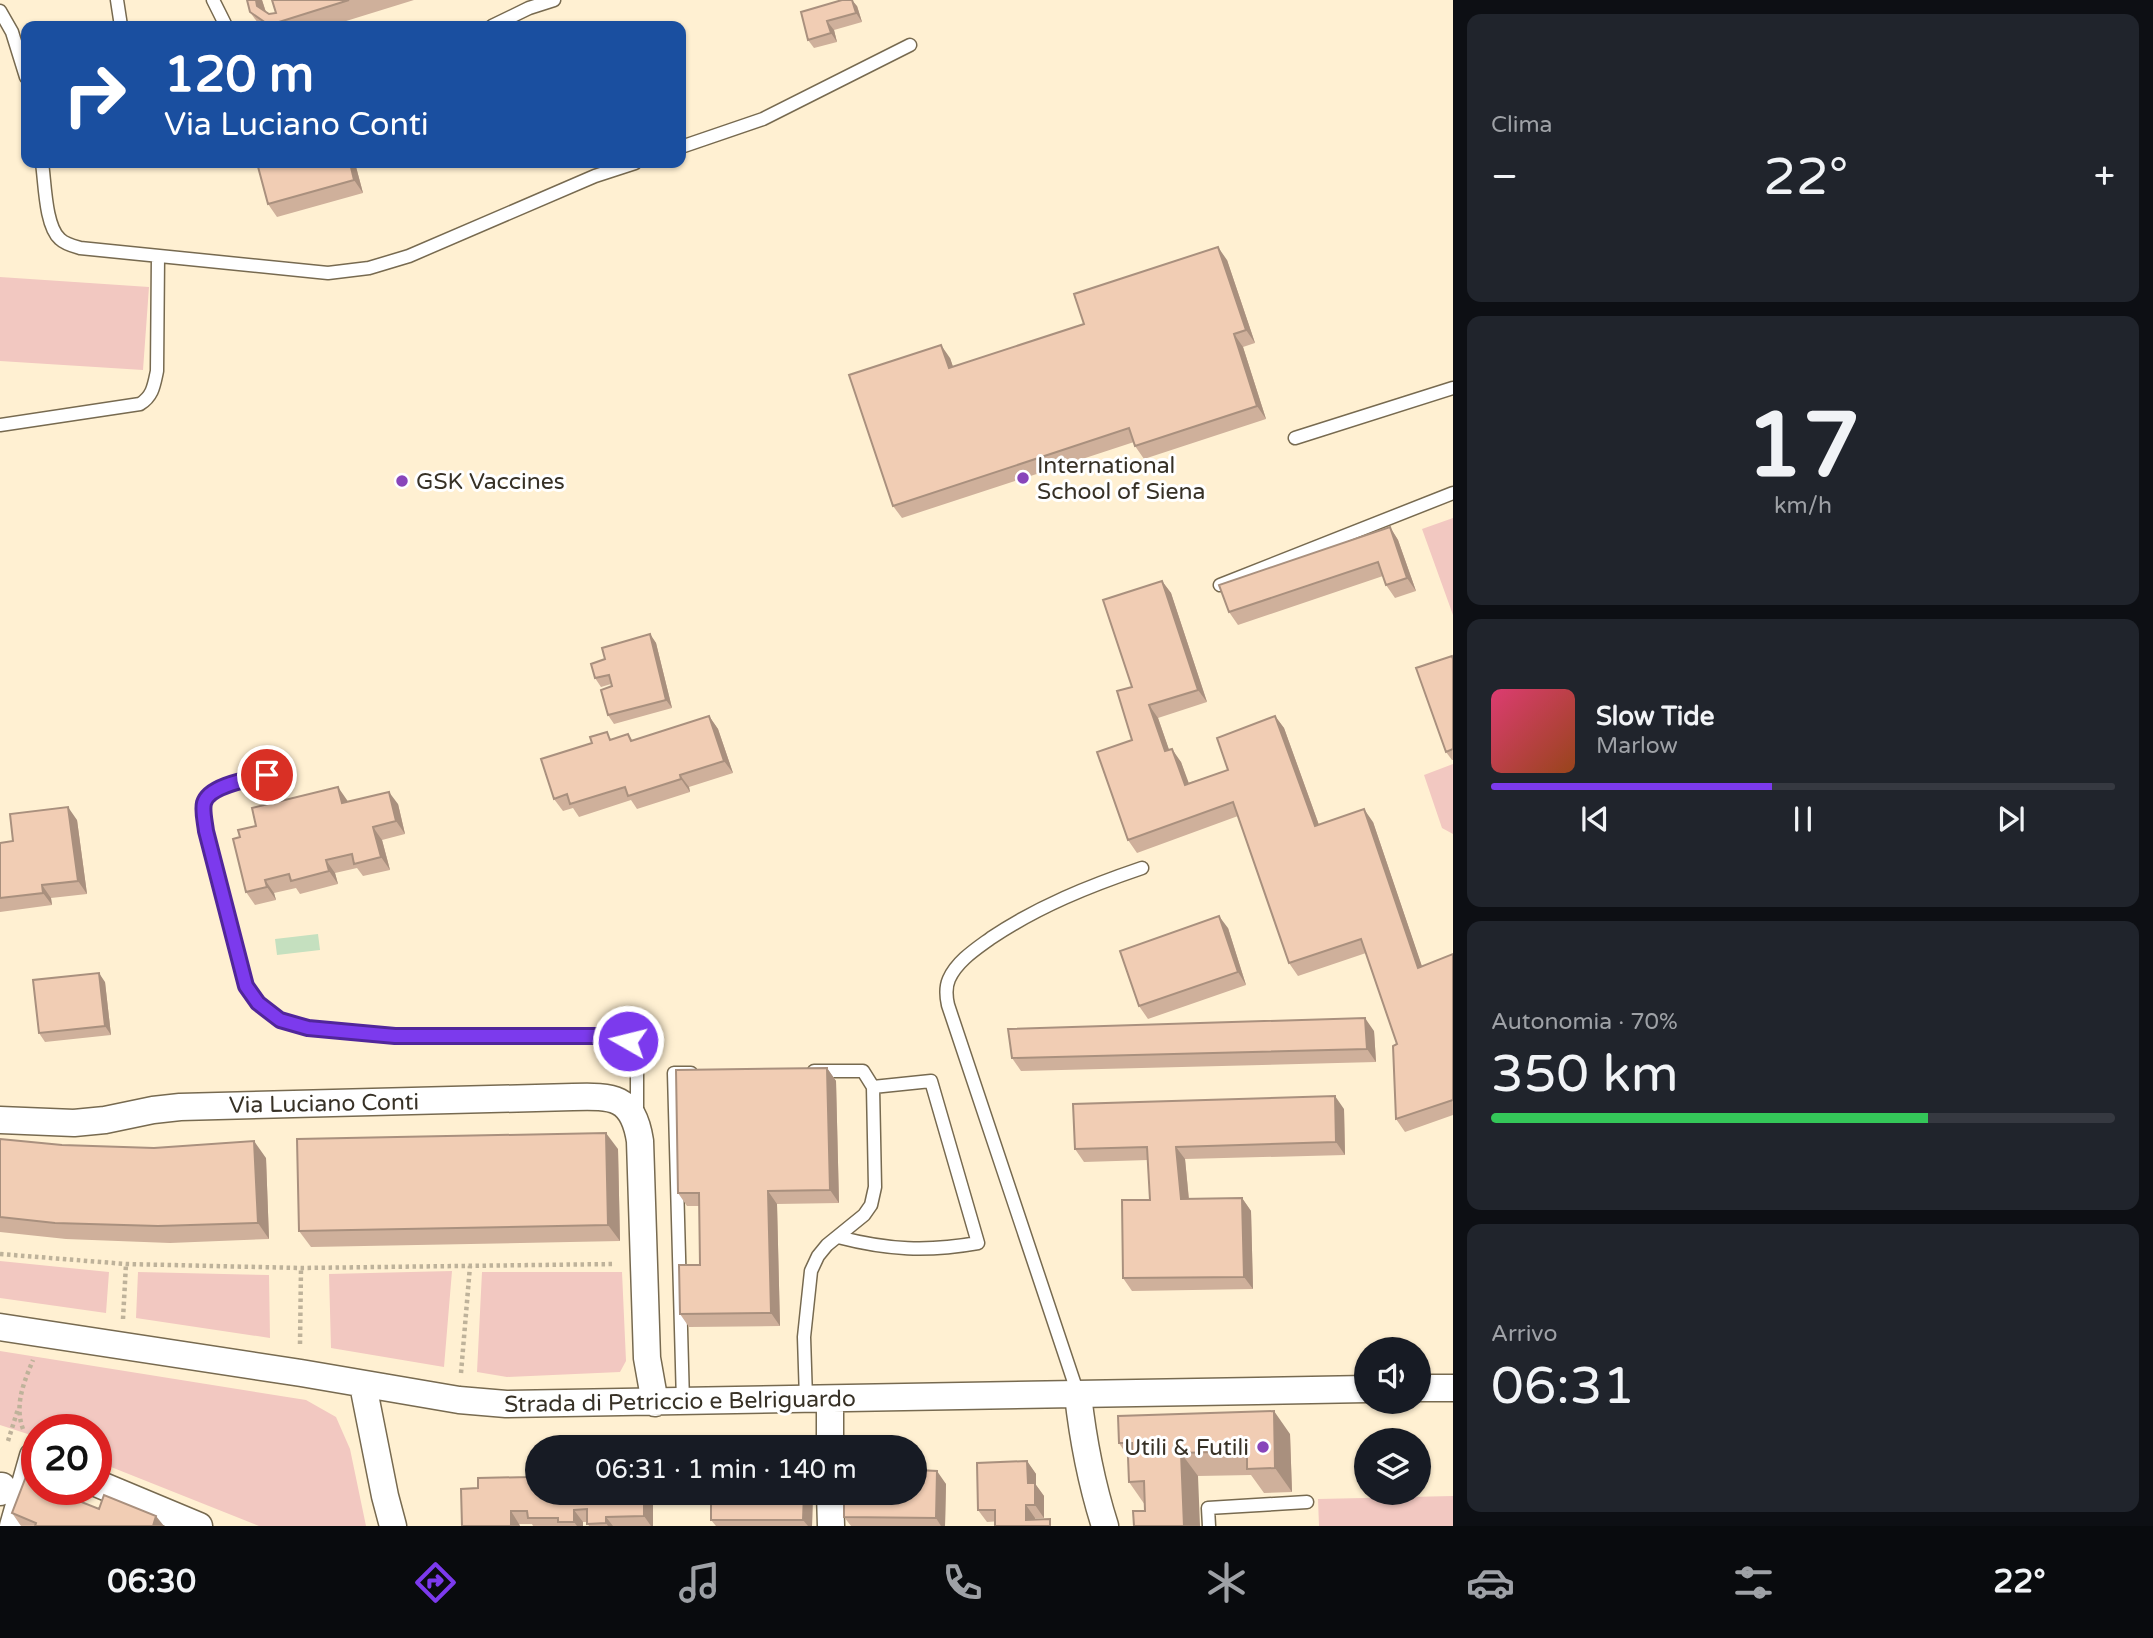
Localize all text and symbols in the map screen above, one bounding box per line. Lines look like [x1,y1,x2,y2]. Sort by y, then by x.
text: 120 m [164,46,314,105]
icon: right [49,49,140,140]
text: Via Luciano Conti [164,106,429,144]
text: Clima [1491,111,1552,139]
text: 22° [1763,146,1848,209]
text: − [1491,154,1518,200]
text: + [2094,154,2115,200]
text: 17 [1746,391,1860,501]
place label: International School of Siena [1037,452,1205,506]
place label: GSK Vaccines [416,468,565,496]
marker: International School of Siena [1015,470,1031,486]
marker: GSK Vaccines [394,473,410,489]
text: km/h [1774,492,1832,520]
text: Slow Tide [1596,701,1714,732]
text: Marlow [1596,732,1678,760]
pin [237,745,297,805]
icon: arrive [248,756,286,794]
icon: previous [1576,800,1614,838]
icon: pause [1784,800,1822,838]
icon: next [1992,800,2030,838]
position arrow [591,1004,665,1078]
text: Autonomia · 70% [1491,1008,1678,1036]
text: 350 km [1491,1043,1679,1106]
street label: Via Luciano Conti [229,1088,419,1120]
text: Arrivo [1491,1320,1557,1348]
map controls [1354,1337,1431,1505]
button: sound [1354,1337,1431,1414]
text: 06:31 [1491,1355,1635,1418]
street label: Strada di Petriccio e Belriguardo [504,1385,856,1419]
speed limit sign: 20 [21,1414,112,1505]
button: layers [1354,1428,1431,1505]
place label: Utili & Futili [1124,1434,1249,1462]
marker: Utili & Futili [1255,1439,1271,1455]
text: 06:31 · 1 min · 140 m [595,1454,857,1485]
icon: directions [411,1558,460,1607]
icon: music [675,1558,724,1607]
icon: phone [938,1558,987,1607]
icon: climate [1202,1558,1251,1607]
icon: car [1466,1558,1515,1607]
icon: filters [1729,1558,1778,1607]
text: 06:30 [107,1563,196,1601]
text: 22° [1993,1563,2046,1601]

